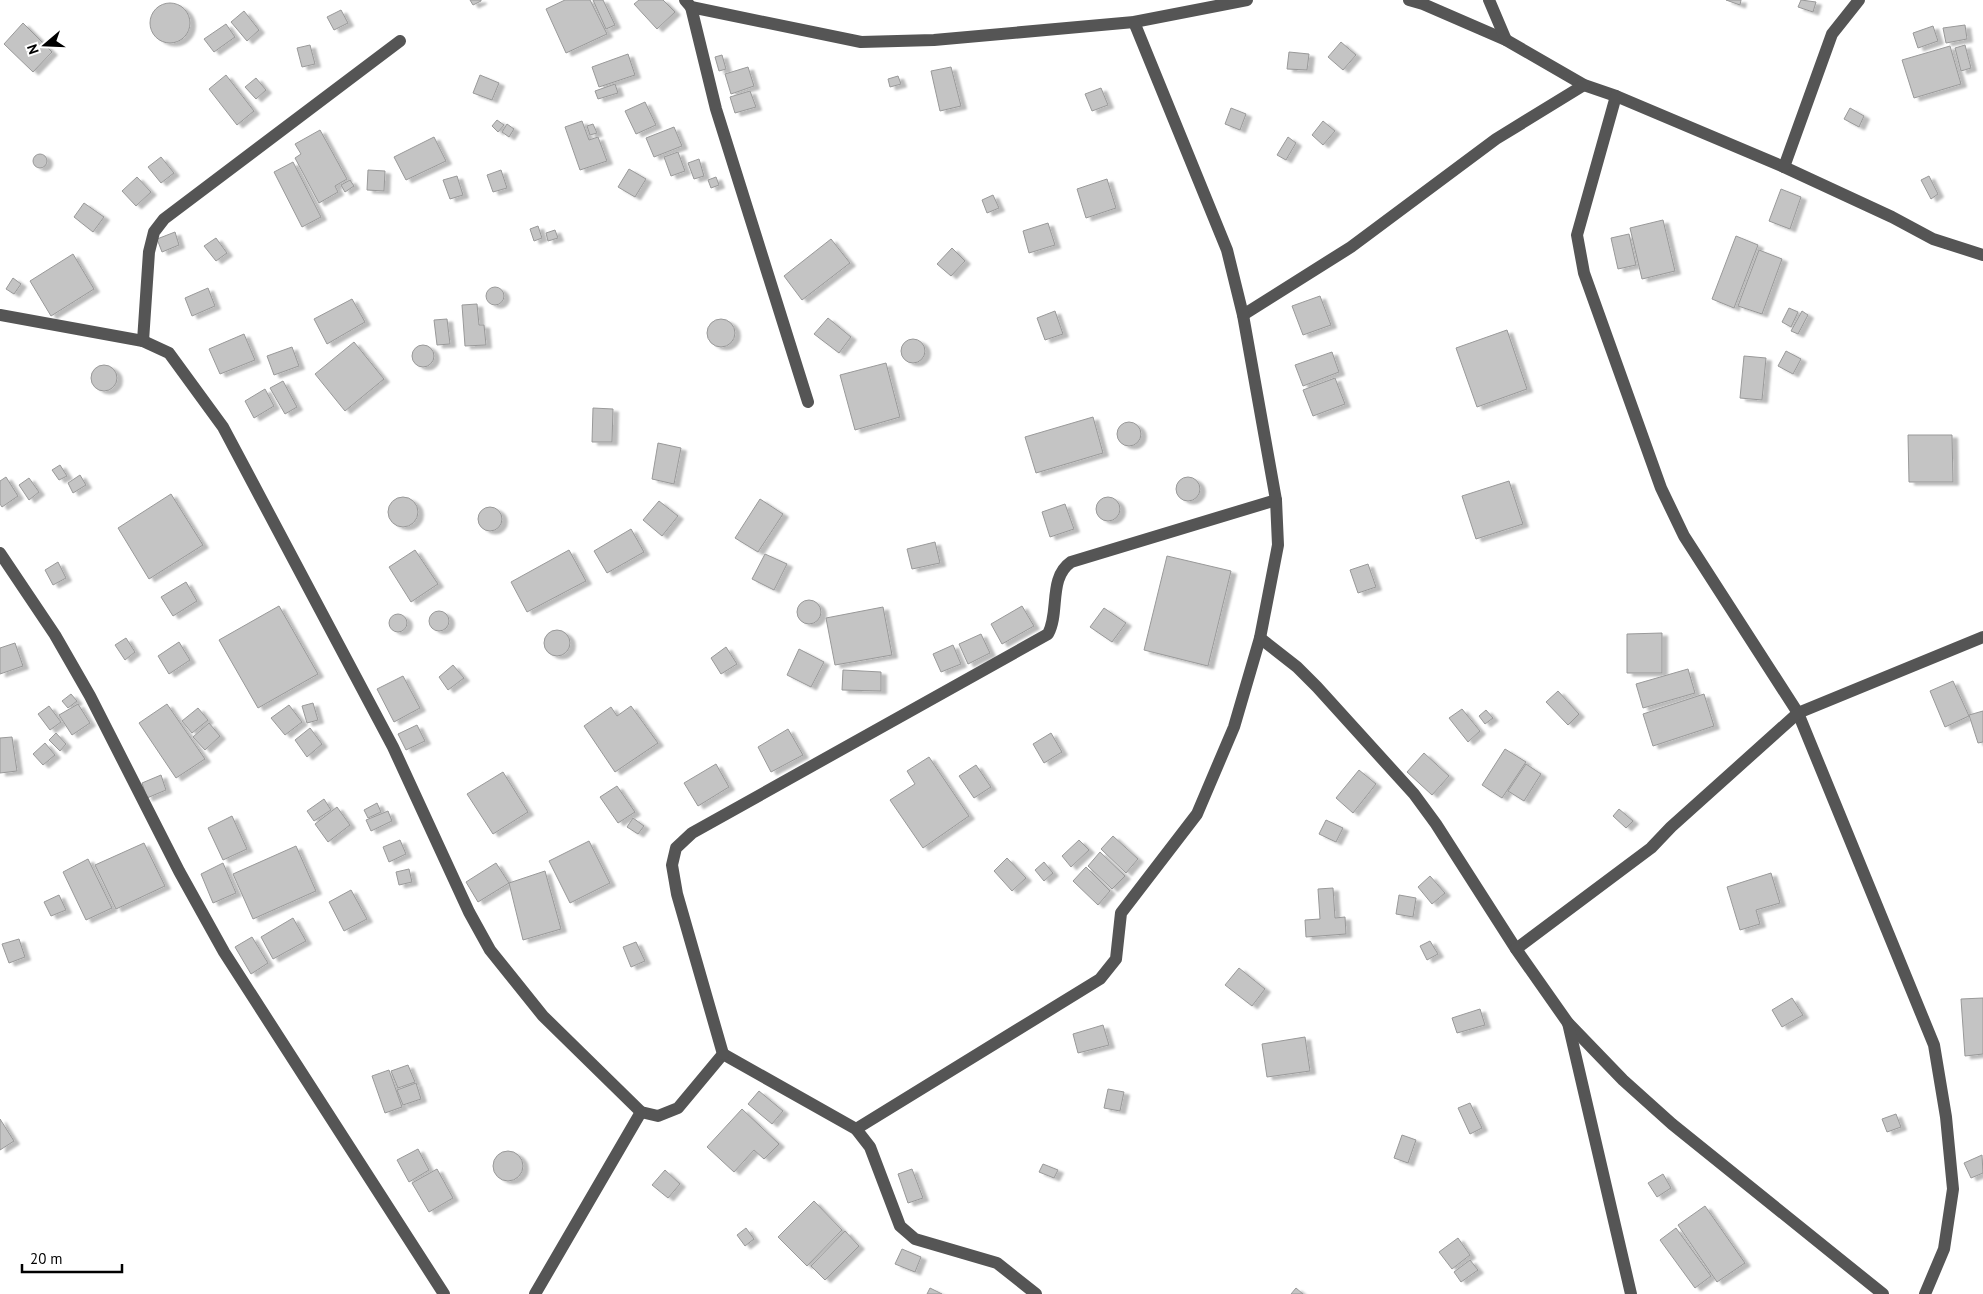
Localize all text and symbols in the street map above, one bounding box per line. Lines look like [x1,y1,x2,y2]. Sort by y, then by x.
north arrow [20,20,70,70]
text: N [23,42,43,57]
scale bar [22,1242,122,1274]
text: 20 m [30,1249,63,1268]

